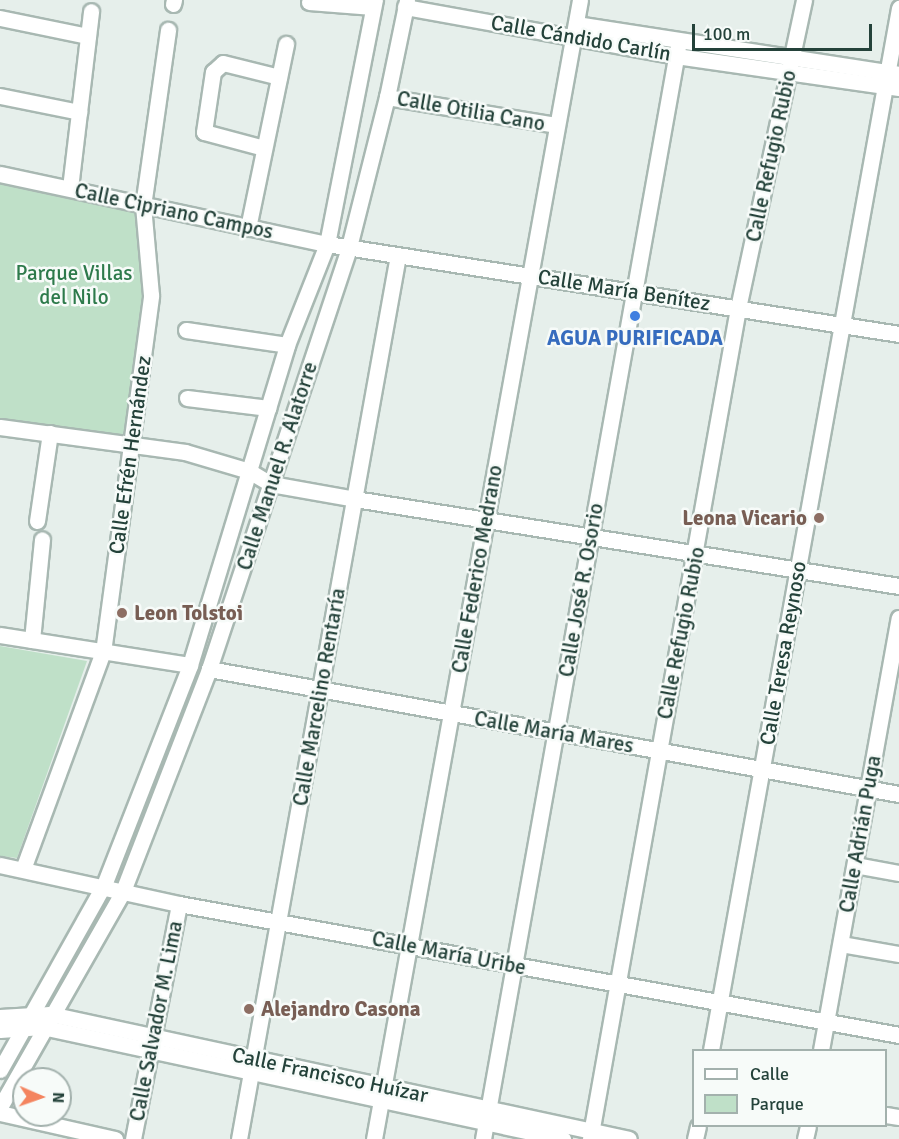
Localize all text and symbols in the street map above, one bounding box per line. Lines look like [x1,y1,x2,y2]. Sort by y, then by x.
street label: Calle Cándido Carlín [489,10,673,66]
scale bar [695,12,875,50]
text: 100 m [703,23,750,45]
street label: Calle Refugio Rubio [740,68,802,244]
street label: Calle Otilia Cano [395,86,547,136]
street label: Calle Cipriano Campos [72,178,276,244]
park label: Parque Villas del Nilo [15,260,133,310]
street label: Calle María Benítez [536,264,712,316]
marker: AGUA PURIFICADA [628,309,642,323]
place label: AGUA PURIFICADA [547,325,723,351]
street label: Calle Efrén Hernández [104,354,156,556]
street label: Calle Manuel R. Alatorre [231,359,323,573]
street label: Calle Federico Medrano [446,463,508,675]
street label: Calle José R. Osorio [553,501,609,679]
place label: Leona Vicario [682,505,807,531]
marker: Leona Vicario [812,511,826,525]
street label: Calle Refugio Rubio [652,545,710,721]
street label: Calle Teresa Reynoso [754,559,812,747]
street label: Calle Marcelino Rentaría [287,586,351,808]
place label: Leon Tolstoi [134,600,243,626]
marker: Leon Tolstoi [115,606,129,620]
street label: Calle María Mares [472,706,636,758]
street label: Calle Adrián Puga [834,753,886,915]
street label: Calle Salvador M. Lima [124,919,188,1123]
street label: Calle María Uribe [370,926,528,980]
place label: Alejandro Casona [261,996,421,1022]
marker: Alejandro Casona [242,1002,256,1016]
street label: Calle Francisco Huízar [230,1042,430,1108]
legend [692,1049,887,1127]
text: Calle [750,1063,789,1085]
north arrow [12,1067,72,1127]
text: N [48,1092,68,1103]
text: Parque [750,1093,804,1115]

